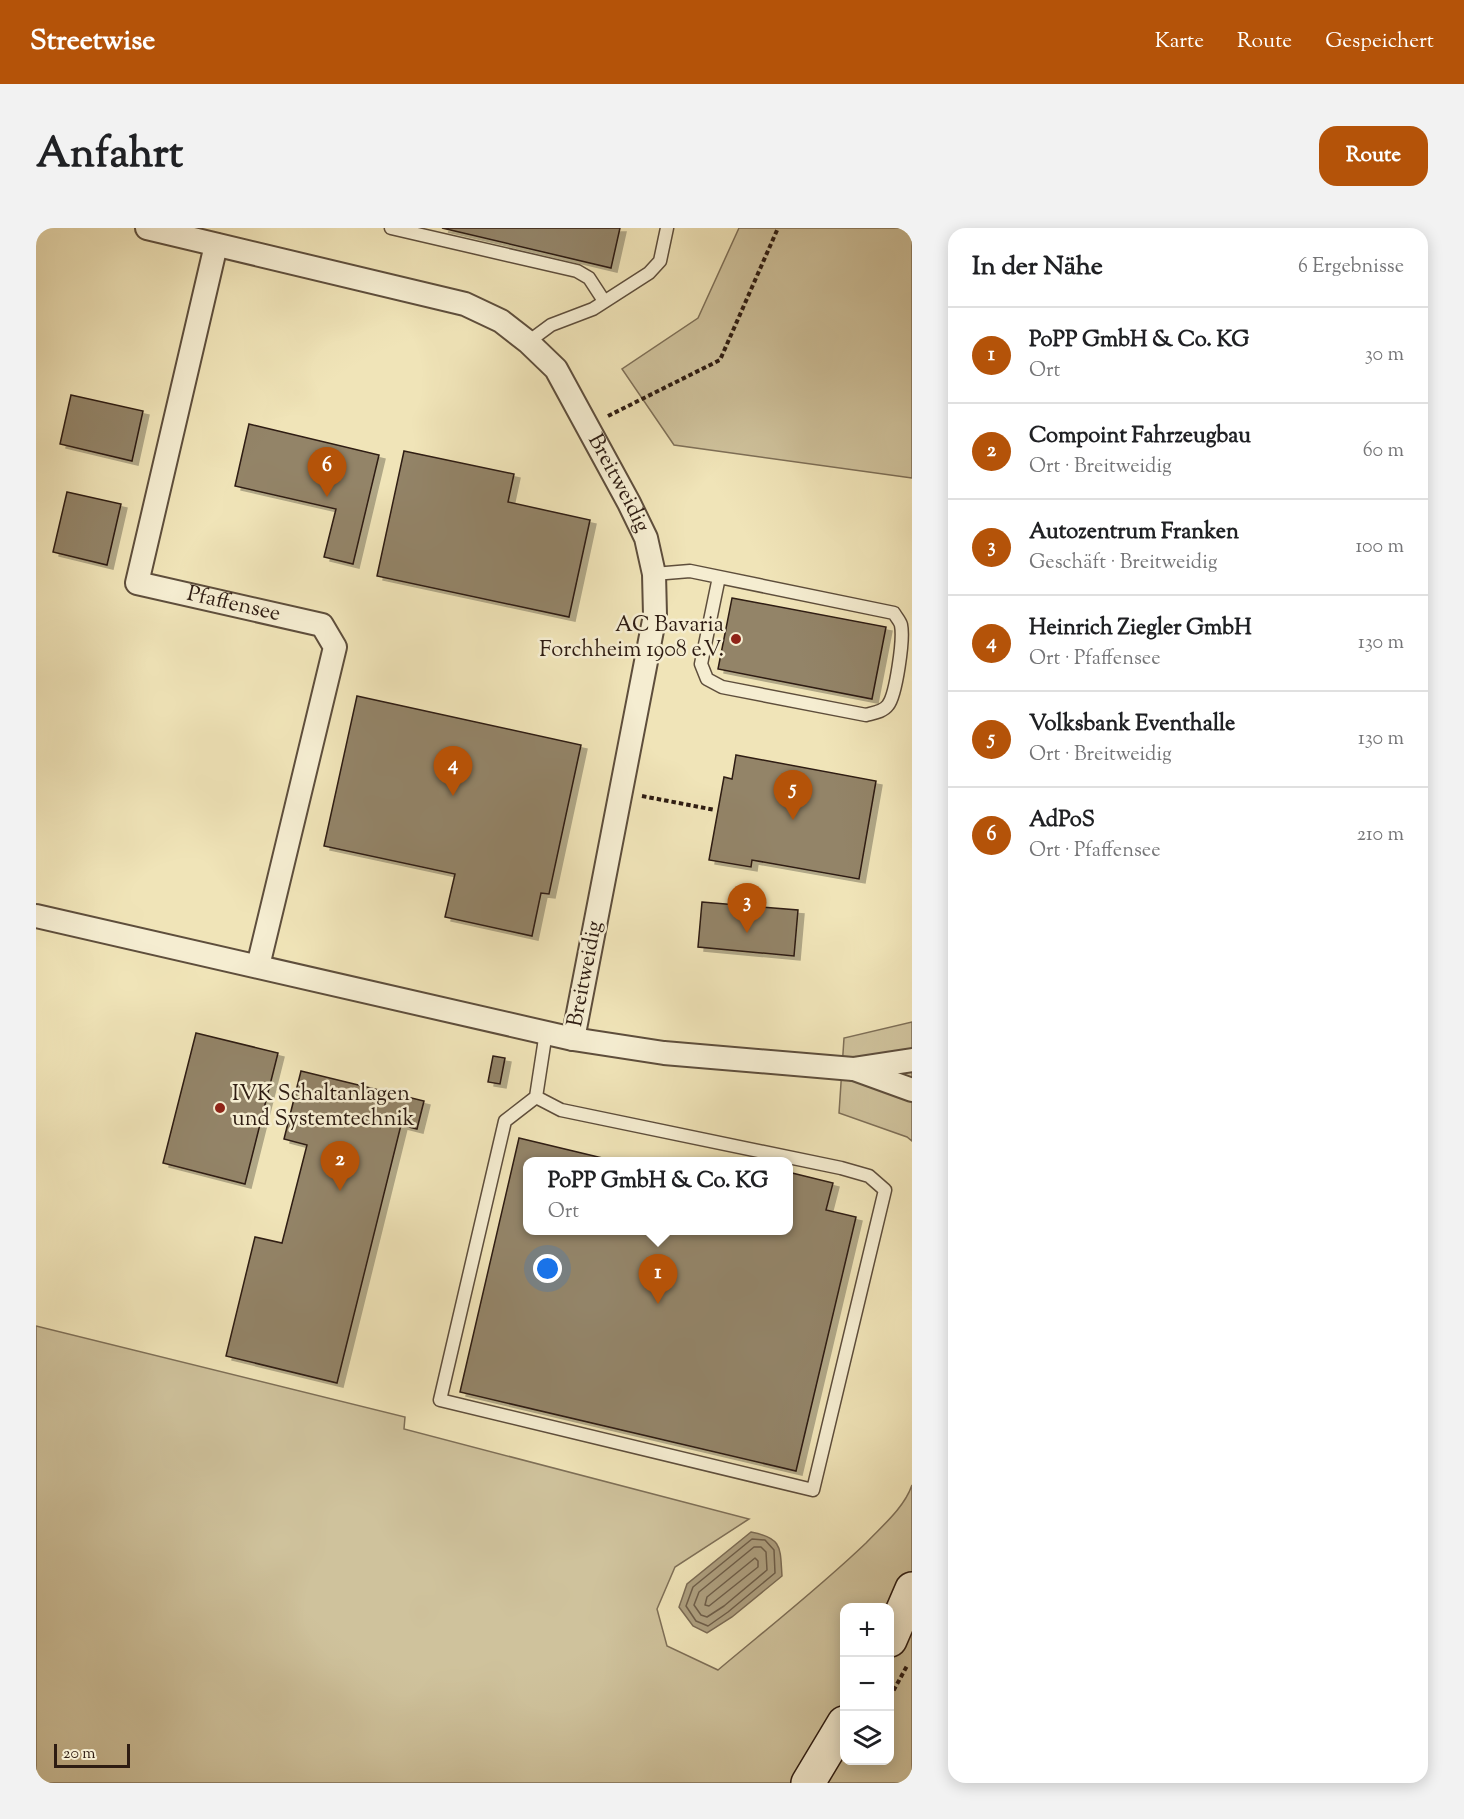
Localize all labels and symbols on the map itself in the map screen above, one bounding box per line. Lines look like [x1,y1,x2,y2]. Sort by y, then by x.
street label: Breitweidig [578,428,657,538]
pin: 6 [308,448,346,497]
street label: Pfaffensee [183,579,283,631]
place label: AC Bavaria Forchheim 1908 e.V. [539,610,724,667]
marker: AC Bavaria Forchheim 1908 e.V. [729,632,743,646]
pin: 4 [434,746,472,796]
pin: 5 [774,770,813,820]
pin: 3 [728,884,766,933]
street label: Breitweidig [560,918,612,1030]
place label: IVK Schaltanlagen und Systemtechnik [232,1079,415,1136]
marker: IVK Schaltanlagen und Systemtechnik [213,1101,227,1115]
pin: 2 [320,1142,360,1191]
your location [533,1254,562,1283]
pin: 1 [638,1254,678,1304]
scale bar [54,1741,130,1768]

